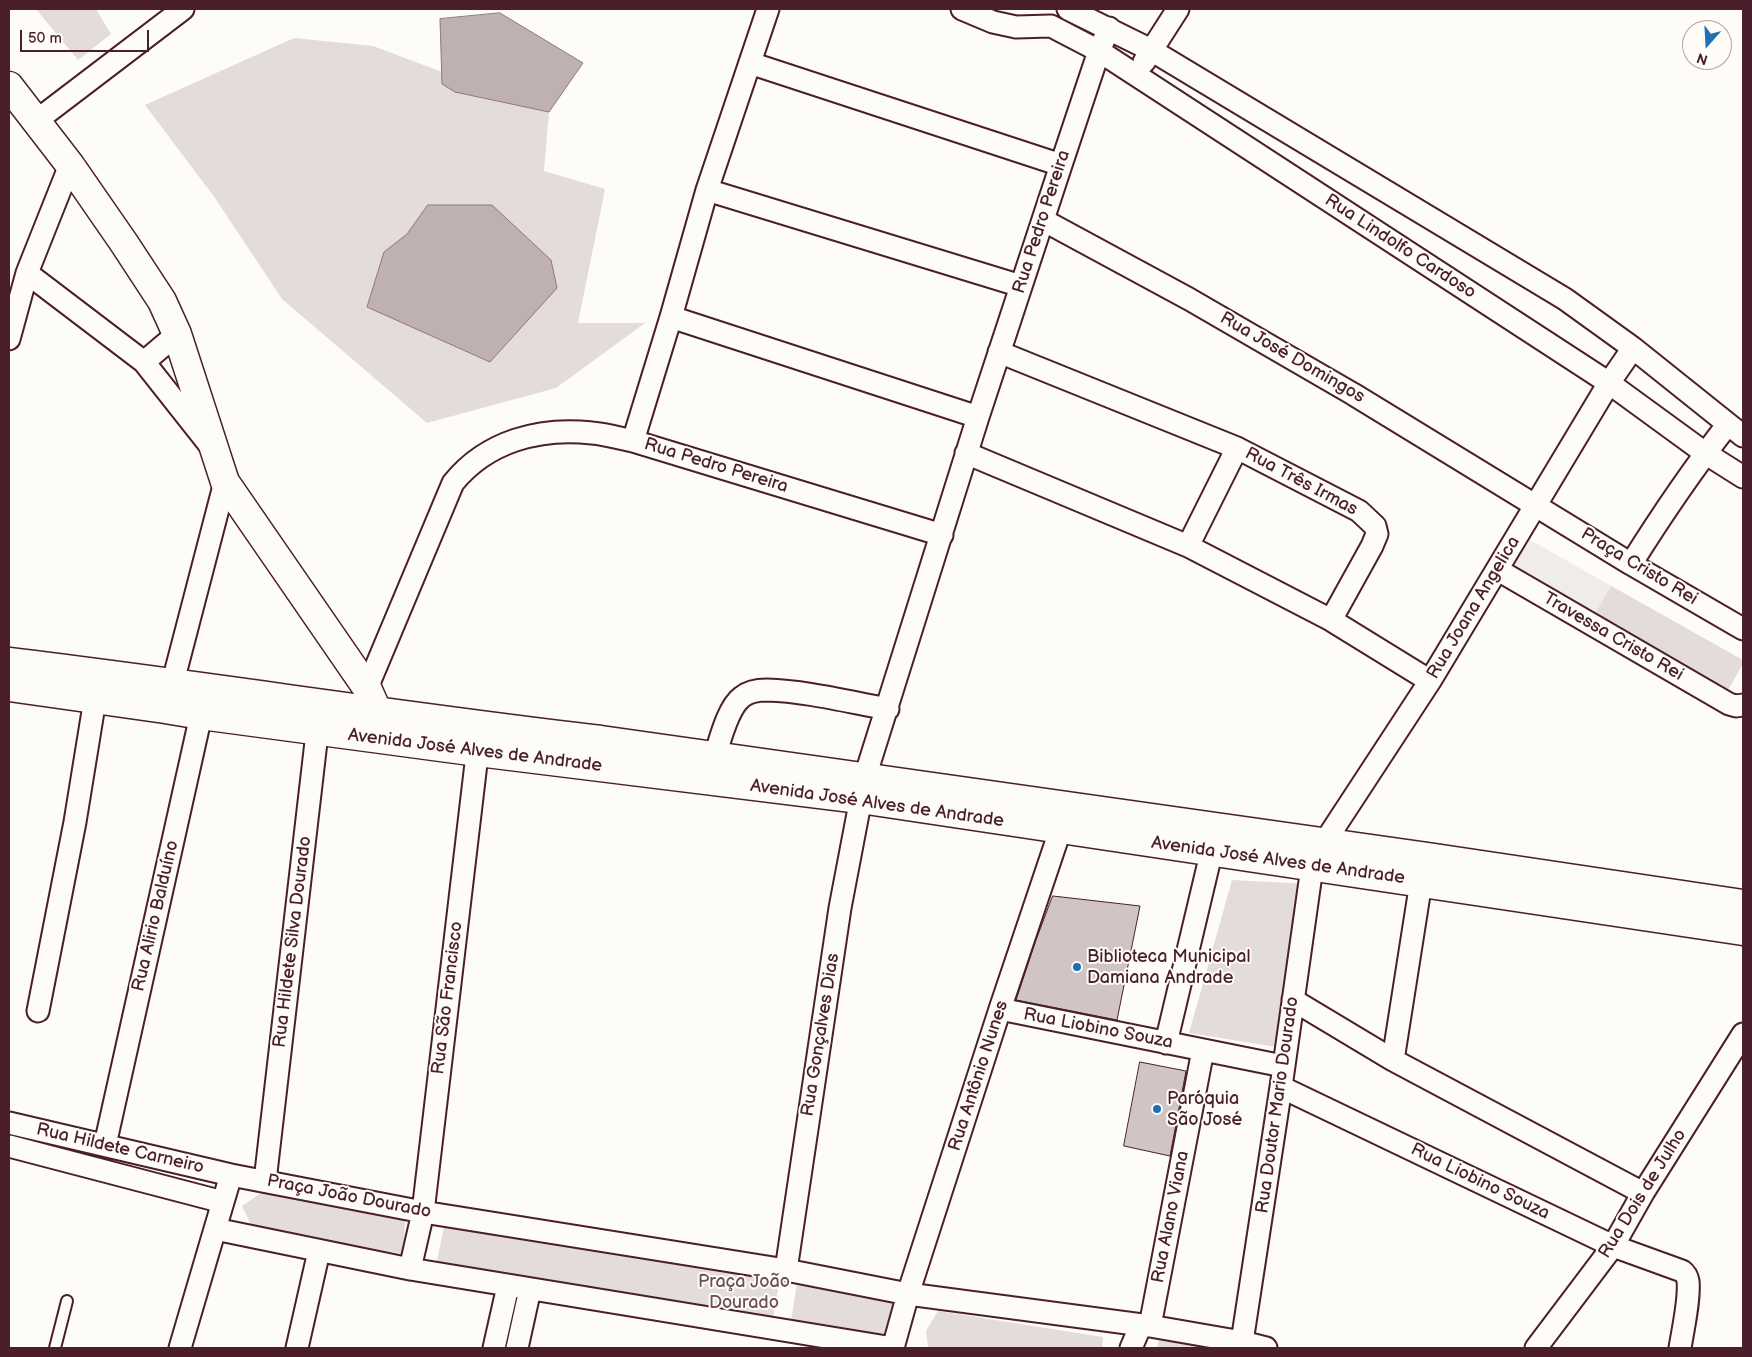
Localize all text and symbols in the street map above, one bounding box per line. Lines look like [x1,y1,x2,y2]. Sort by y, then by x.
scale bar [22,20,151,52]
north arrow [1682,20,1732,70]
text: 50 m [28,29,62,48]
text: N [1695,49,1710,68]
street label: Rua Pedro Pereira [1009,148,1075,296]
street label: Rua Lindolfo Cardoso [1320,190,1480,304]
street label: Rua José Domingos [1216,308,1368,408]
street label: Rua Pedro Pereira [641,434,791,498]
street label: Rua Três Irmas [1241,443,1361,521]
street label: Praça Cristo Rei [1577,524,1701,610]
street label: Rua Joana Angelica [1423,533,1525,683]
street label: Travessa Cristo Rei [1539,588,1687,686]
street label: Avenida José Alves de Andrade [347,725,603,777]
street label: Avenida José Alves de Andrade [749,776,1005,832]
street label: Avenida José Alves de Andrade [1150,833,1406,889]
street label: Rua Hildete Silva Dourado [269,835,317,1049]
street label: Rua Alirio Balduíno [128,838,184,994]
street label: Rua São Francisco [428,920,468,1076]
place label: Biblioteca Municipal Damiana Andrade [1087,946,1251,989]
street label: Rua Gonçalves Dias [797,952,845,1118]
marker: Biblioteca Municipal Damiana Andrade [1071,961,1083,973]
street label: Rua Doutor Mario Dourado [1252,995,1304,1215]
street label: Rua Antônio Nunes [944,998,1014,1154]
street label: Rua Liobino Souza [1021,1004,1175,1054]
place label: Paróquia São José [1167,1088,1242,1130]
marker: Paróquia São José [1151,1103,1163,1115]
street label: Rua Hildete Carneiro [34,1119,206,1179]
street label: Rua Dois de Julho [1595,1125,1691,1263]
street label: Rua Liobino Souza [1407,1139,1553,1225]
street label: Rua Alano Viana [1148,1149,1194,1285]
street label: Praça João Dourado [265,1170,433,1224]
park label: Praça João Dourado [698,1271,790,1314]

